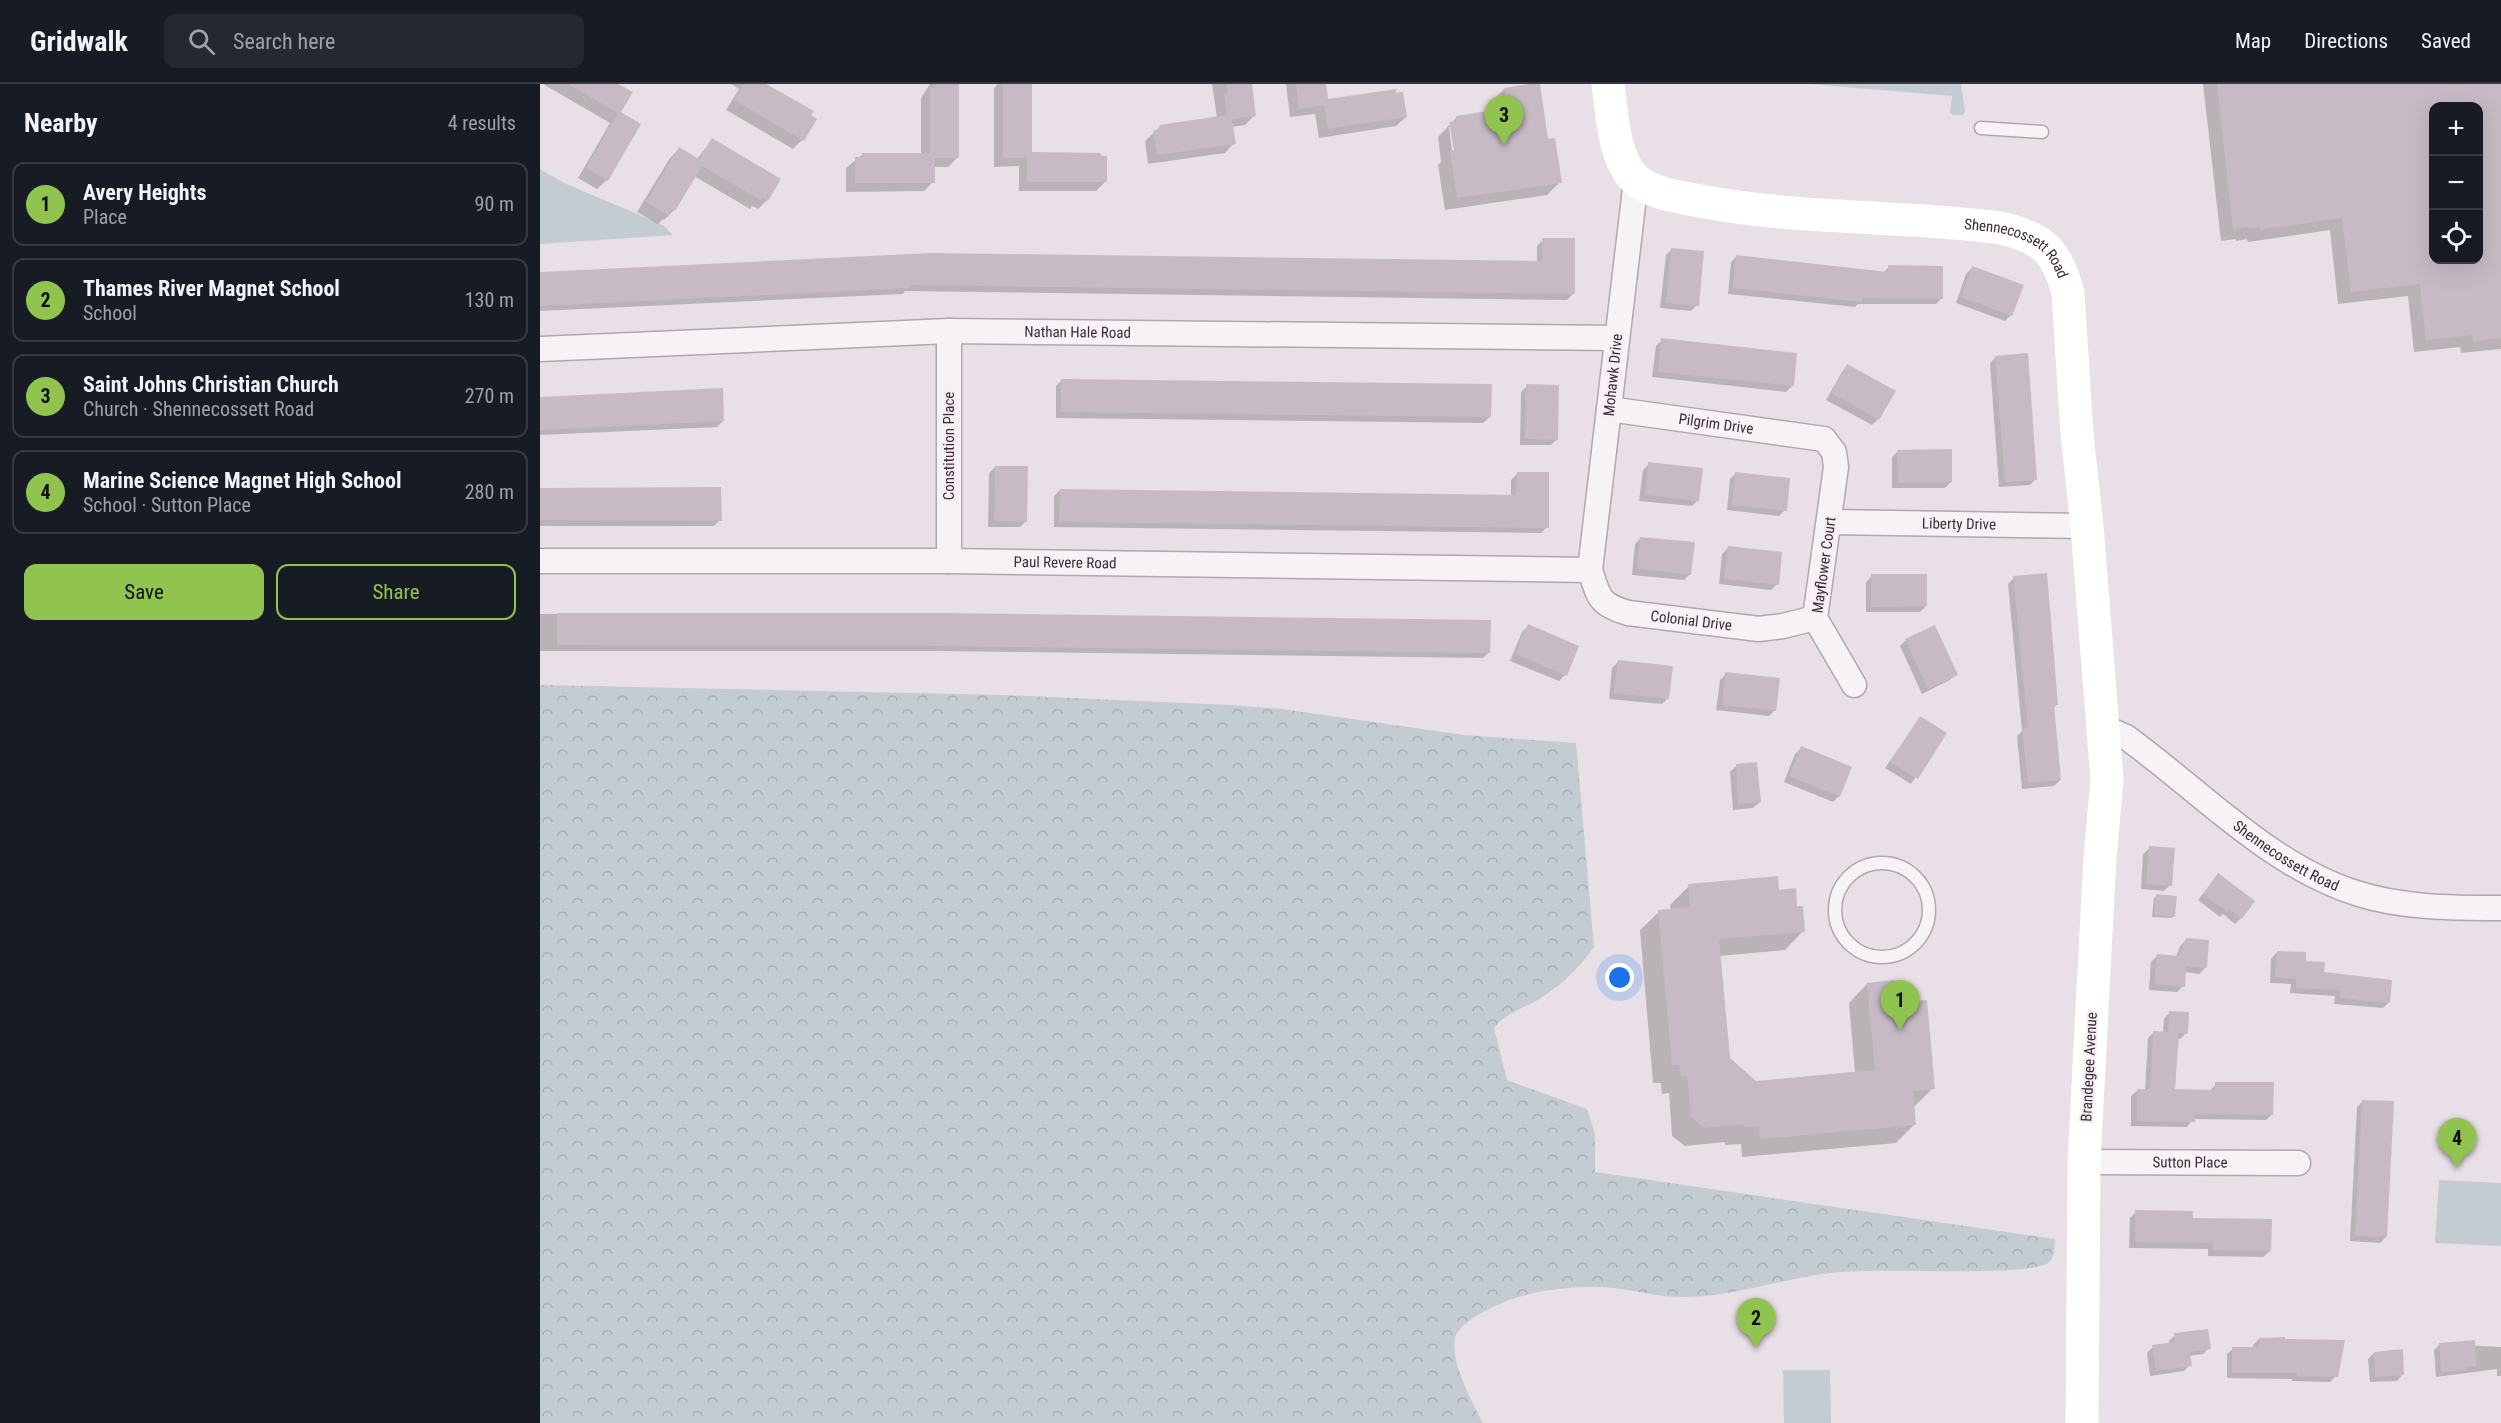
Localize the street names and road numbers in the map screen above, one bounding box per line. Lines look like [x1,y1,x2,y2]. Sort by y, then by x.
street label: Shennecossett Road [1963,215,2072,281]
street label: Nathan Hale Road [1024,323,1131,342]
street label: Mohawk Drive [1600,333,1626,417]
street label: Constitution Place [940,392,958,500]
street label: Pilgrim Drive [1677,410,1755,438]
street label: Liberty Drive [1922,514,1996,534]
street label: Mayflower Court [1808,516,1840,614]
street label: Paul Revere Road [1013,553,1117,572]
street label: Colonial Drive [1650,607,1733,635]
street label: Shennecossett Road [2229,817,2342,895]
street label: Brandegee Avenue [2077,1012,2101,1122]
street label: Sutton Place [2152,1153,2228,1172]

